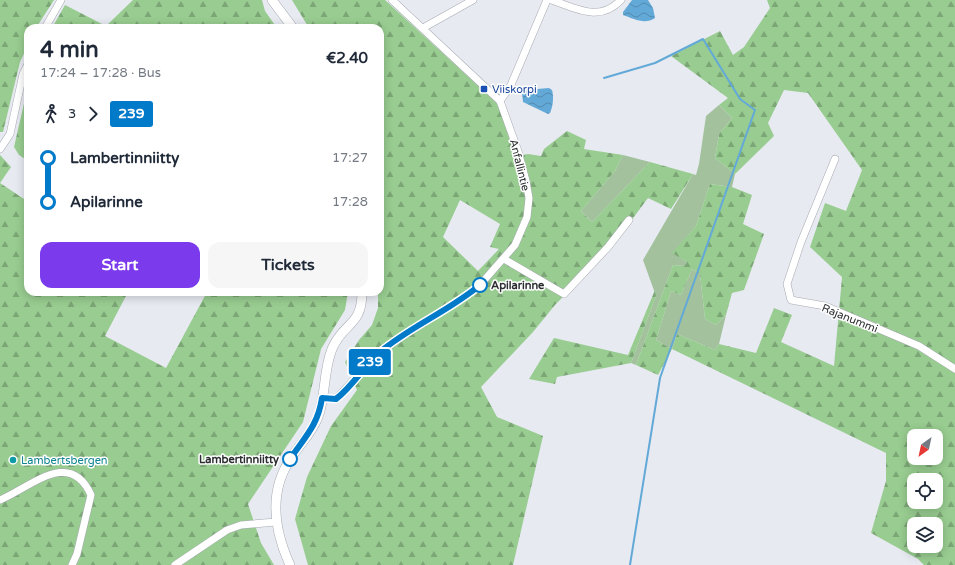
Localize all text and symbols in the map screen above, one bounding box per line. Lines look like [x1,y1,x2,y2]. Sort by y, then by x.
text: 4 min [40,37,99,63]
text: €2.40 [326,49,368,67]
text: 17:24 – 17:28 · Bus [40,65,161,81]
place label: Viiskorpi [492,83,537,96]
marker: Viiskorpi [479,84,489,94]
icon: walk [40,103,62,125]
icon: forward [82,103,104,125]
text: 239 [118,105,145,122]
text: 3 [68,106,76,122]
street label: Anfallintie [507,138,532,192]
text: Lambertinniitty [70,149,179,167]
text: 17:27 [332,150,368,166]
text: Apilarinne [70,193,143,211]
text: 17:28 [332,194,368,210]
button: Start [40,242,200,288]
button: Tickets [208,242,368,288]
marker: Apilarinne [472,277,488,293]
place label: Apilarinne [491,279,545,293]
street label: Rajanummi [820,301,880,336]
line badge: 239 [347,349,393,375]
text: 239 [357,353,383,370]
north arrow [907,429,943,465]
map controls [907,429,943,553]
marker: Lambertinniitty [282,451,298,467]
place label: Lambertinniitty [199,453,279,467]
place label: Lambertsbergen [21,454,108,467]
marker: Lambertsbergen [8,455,18,465]
button: locate [907,473,943,509]
button: layers [907,517,943,553]

